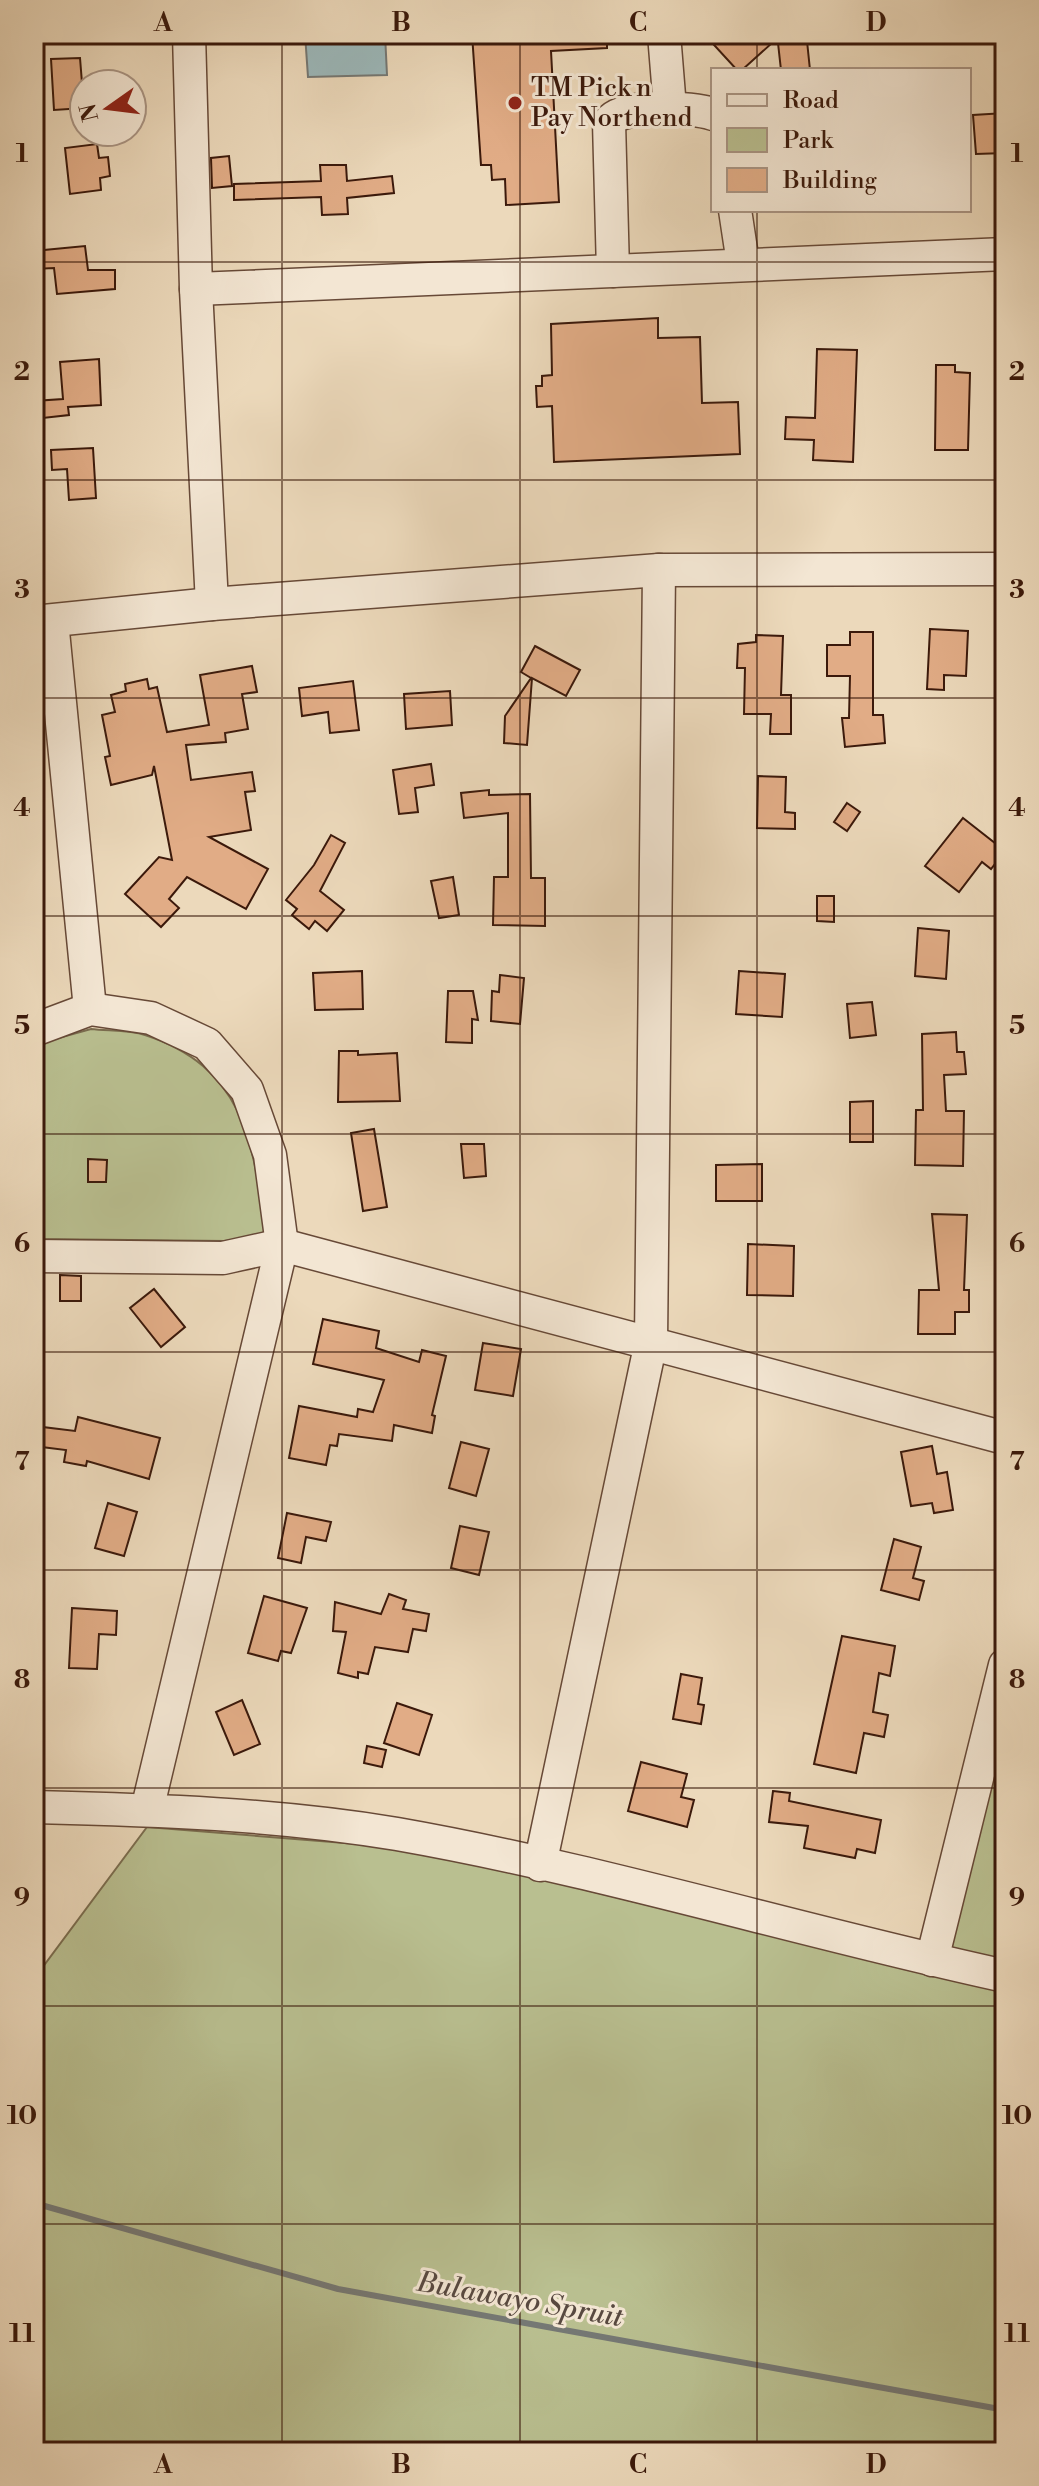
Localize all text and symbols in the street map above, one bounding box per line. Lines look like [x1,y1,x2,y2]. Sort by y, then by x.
text: A [153,7,173,39]
text: B [391,7,411,39]
text: C [629,7,647,39]
text: D [866,7,886,39]
north arrow [68,68,148,148]
legend [711,68,971,212]
place label: TM Pick n Pay Northend [531,72,693,134]
text: Road [783,86,839,116]
marker: TM Pick n Pay Northend [506,94,524,112]
text: N [75,100,105,124]
text: Park [783,126,834,156]
text: 1 [16,138,29,170]
text: 1 [1011,138,1024,170]
text: Building [782,166,877,196]
text: 2 [14,356,30,388]
text: 2 [1009,356,1025,388]
text: 3 [14,574,30,606]
text: 3 [1009,574,1025,606]
text: 4 [13,792,31,824]
text: 4 [1008,792,1026,824]
text: 5 [14,1010,30,1042]
text: 5 [1009,1010,1025,1042]
text: 6 [14,1228,30,1260]
text: 6 [1009,1228,1025,1260]
text: 7 [14,1446,30,1478]
text: 7 [1009,1446,1025,1478]
text: 8 [14,1664,30,1696]
text: 8 [1009,1664,1025,1696]
text: 9 [14,1882,30,1914]
text: 9 [1009,1882,1025,1914]
text: 10 [7,2100,37,2132]
text: 10 [1002,2100,1032,2132]
water label: Bulawayo Spruit [413,2264,626,2335]
text: 11 [9,2318,35,2350]
text: 11 [1004,2318,1030,2350]
text: A [153,2449,173,2481]
text: B [391,2449,411,2481]
text: C [629,2449,647,2481]
text: D [866,2449,886,2481]

